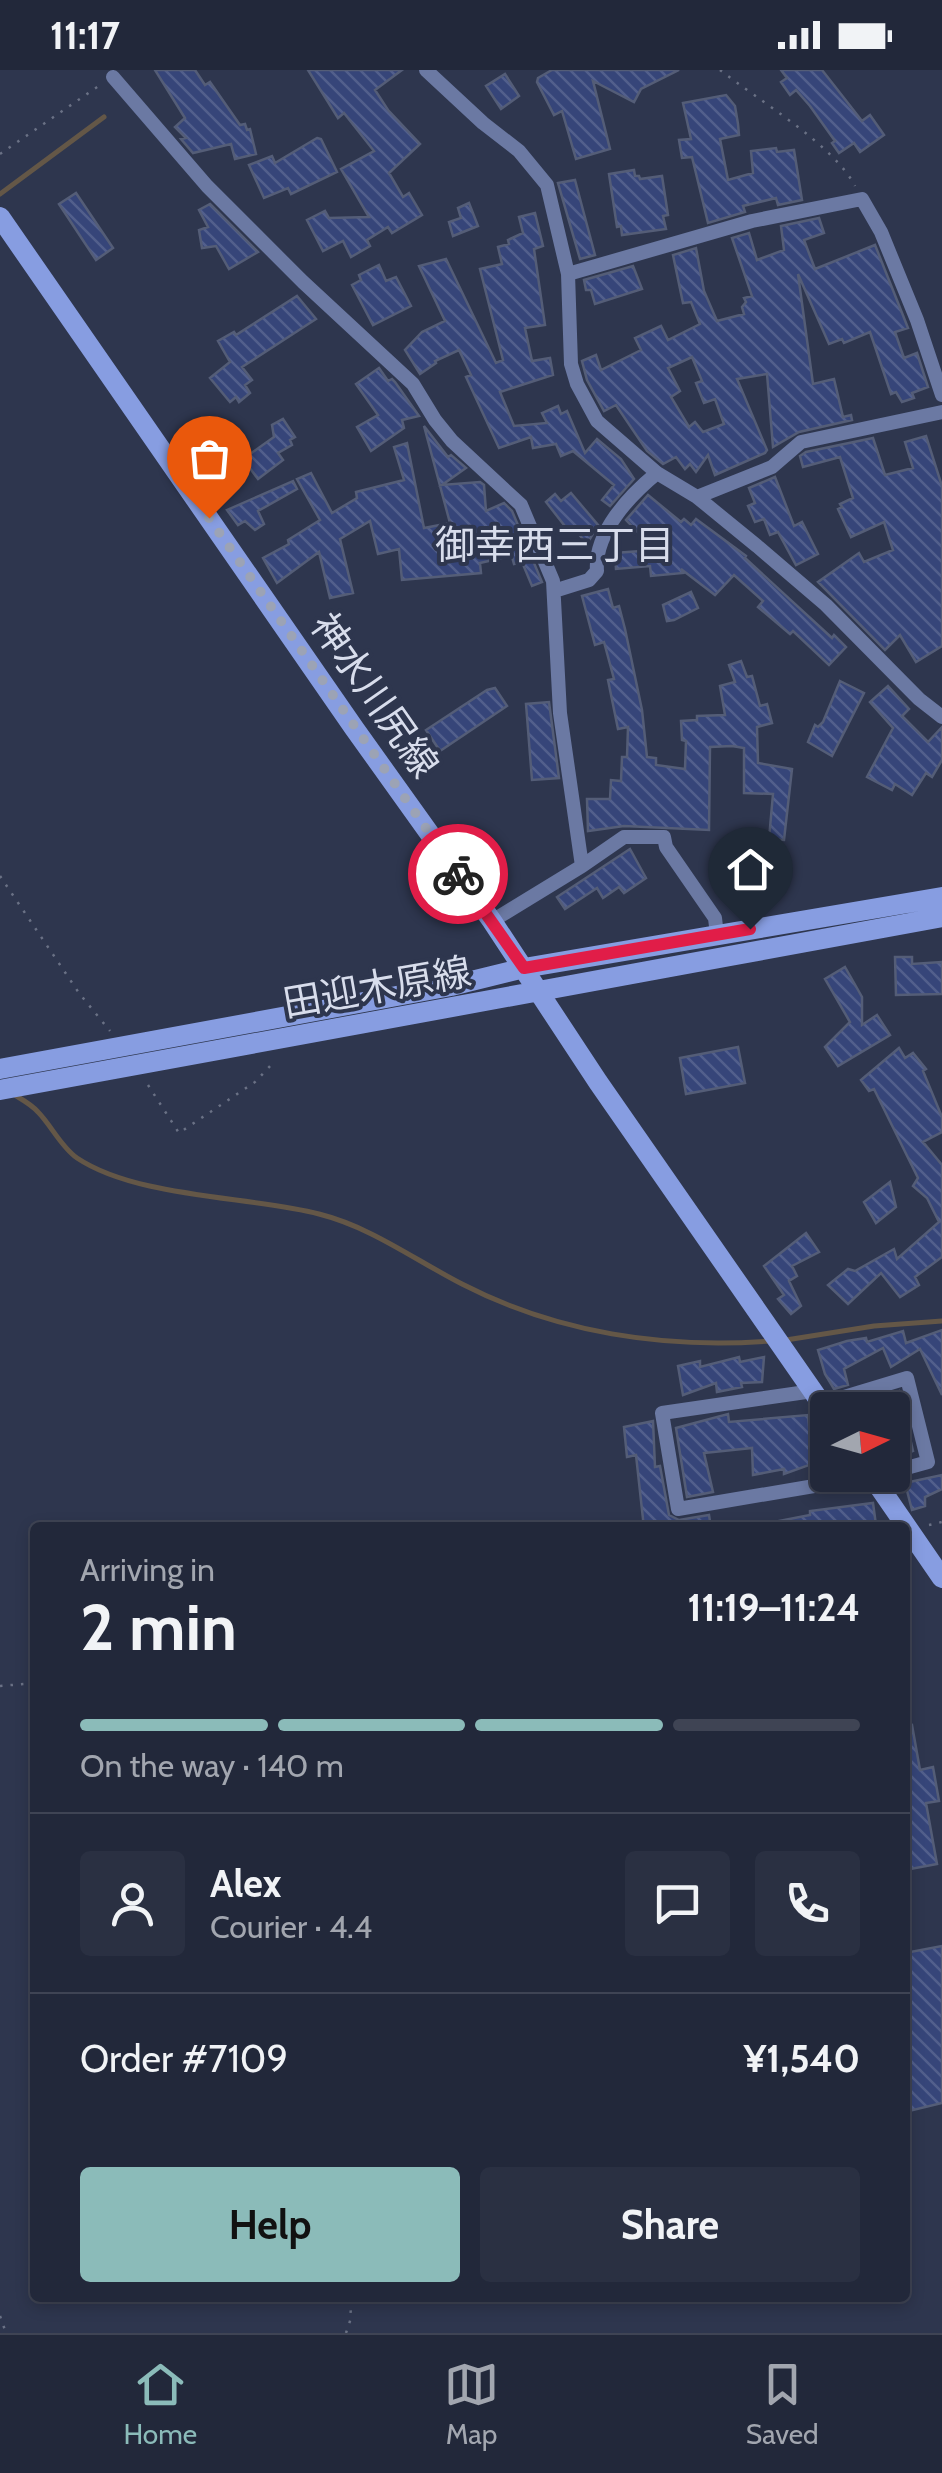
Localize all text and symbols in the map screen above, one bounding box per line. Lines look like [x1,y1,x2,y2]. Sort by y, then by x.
text: 11:17 [50,12,120,59]
pin [167,416,252,519]
icon: bag [182,431,237,486]
district label: 御幸西三丁目 [435,520,675,569]
street label: 神水川尻線 [301,604,449,786]
courier [408,824,508,924]
pin [708,827,793,930]
icon: home [723,842,778,897]
icon: bike [431,847,486,902]
street label: 田迎木原線 [279,947,475,1027]
north arrow [810,1392,910,1492]
map controls [810,1392,910,1492]
text: Arriving in [80,1550,215,1589]
text: 11:19–11:24 [687,1584,860,1631]
text: 2 min [80,1587,237,1666]
text: On the way · 140 m [80,1746,344,1785]
button: person [80,1851,185,1956]
button: chat [625,1851,730,1956]
button: phone [755,1851,860,1956]
text: Alex [210,1860,281,1907]
text: Courier · 4.4 [210,1907,372,1946]
text: Order #7109 [80,2035,288,2082]
text: ¥1,540 [743,2035,860,2082]
button: Help [80,2167,460,2282]
button: Share [480,2167,860,2282]
tab: Home [123,2357,197,2451]
tab: Map [444,2357,499,2451]
tab: Saved [746,2357,819,2451]

